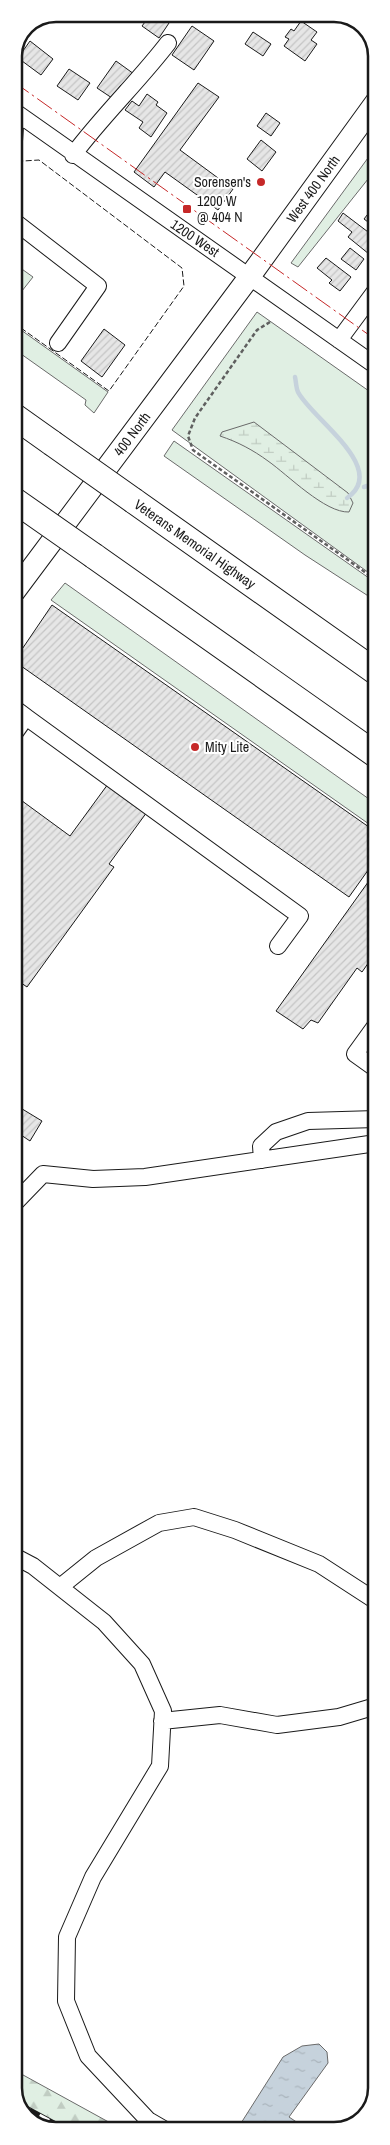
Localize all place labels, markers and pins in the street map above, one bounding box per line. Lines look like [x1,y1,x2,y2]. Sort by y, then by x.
place label: Sorensen's [194,173,251,191]
marker: Sorensen's [255,176,267,188]
place label: 1200 W @ 404 N [197,192,242,226]
marker: 1200 W @ 404 N [181,203,193,215]
place label: Mity Lite [205,738,249,756]
marker: Mity Lite [189,741,201,753]

